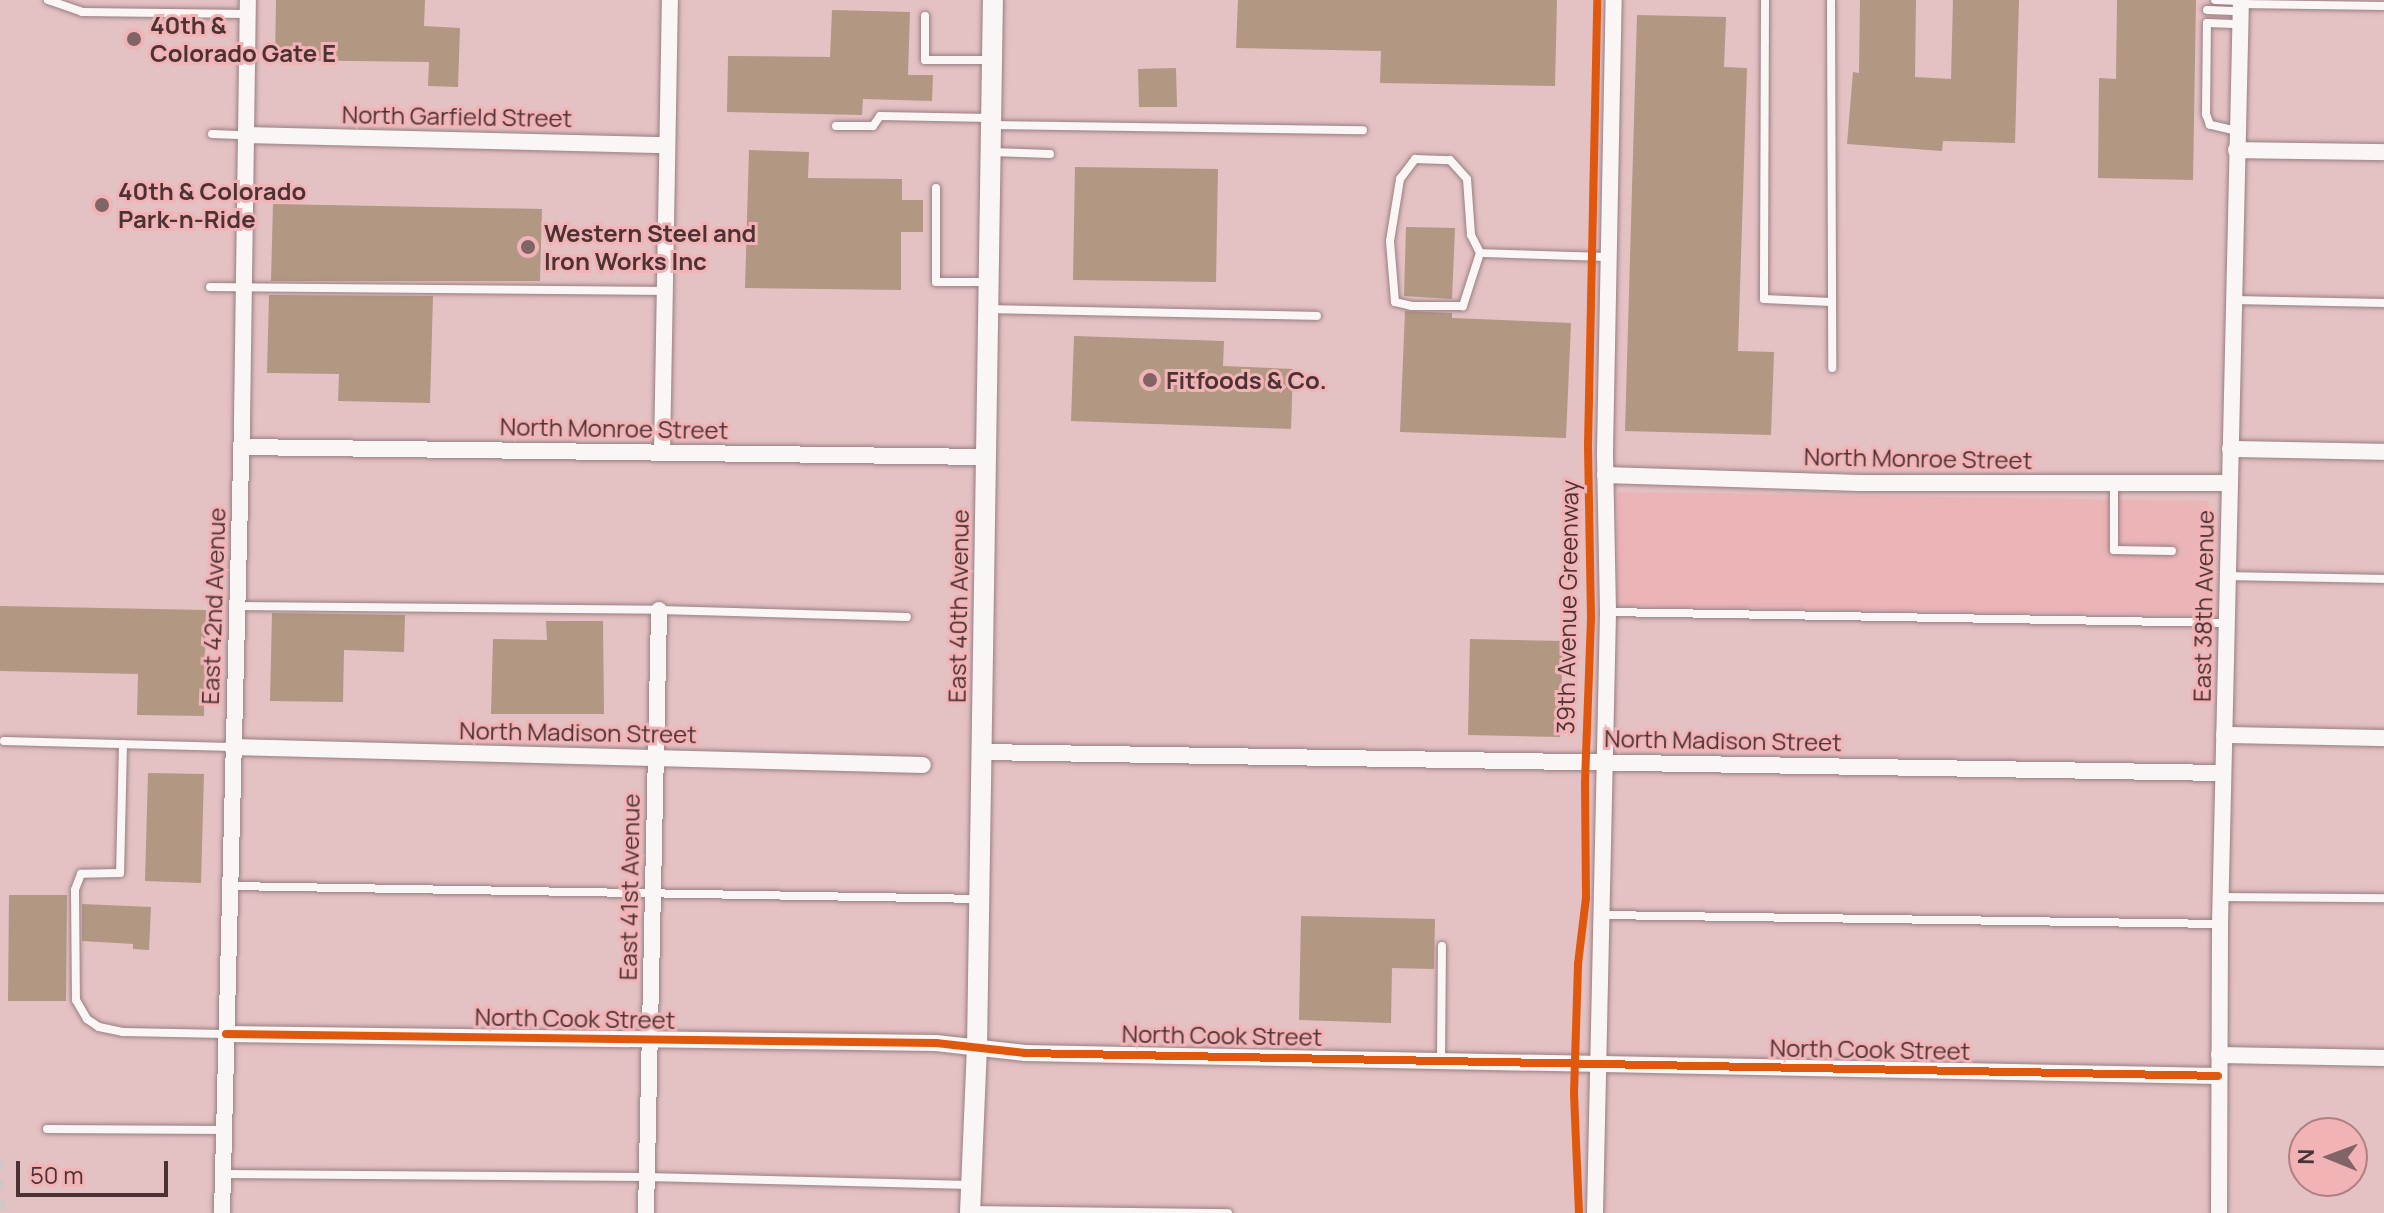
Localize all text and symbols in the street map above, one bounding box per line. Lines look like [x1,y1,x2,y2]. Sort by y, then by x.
place label: 40th & Colorado Gate E [150,11,336,67]
marker: 40th & Colorado Gate E [125,30,143,48]
street label: North Garfield Street [342,100,572,132]
place label: 40th & Colorado Park-n-Ride [118,177,306,233]
marker: 40th & Colorado Park-n-Ride [93,196,111,214]
place label: Western Steel and Iron Works Inc [544,219,756,275]
marker: Western Steel and Iron Works Inc [519,238,537,256]
place label: Fitfoods & Co. [1166,366,1327,394]
marker: Fitfoods & Co. [1141,371,1159,389]
street label: North Monroe Street [500,412,728,444]
street label: North Monroe Street [1804,442,2032,474]
street label: 39th Avenue Greenway [1550,480,1584,734]
street label: East 42nd Avenue [195,507,231,705]
street label: East 40th Avenue [942,509,974,703]
street label: East 38th Avenue [2187,510,2219,702]
street label: North Madison Street [459,716,697,748]
street label: North Madison Street [1604,724,1842,756]
street label: East 41st Avenue [613,793,645,981]
street label: North Cook Street [474,1002,676,1034]
street label: North Cook Street [1121,1019,1323,1051]
street label: North Cook Street [1769,1033,1971,1065]
north arrow [2288,1117,2368,1197]
scale bar [20,1145,172,1195]
text: N [2291,1148,2321,1165]
text: 50 m [30,1158,84,1191]

